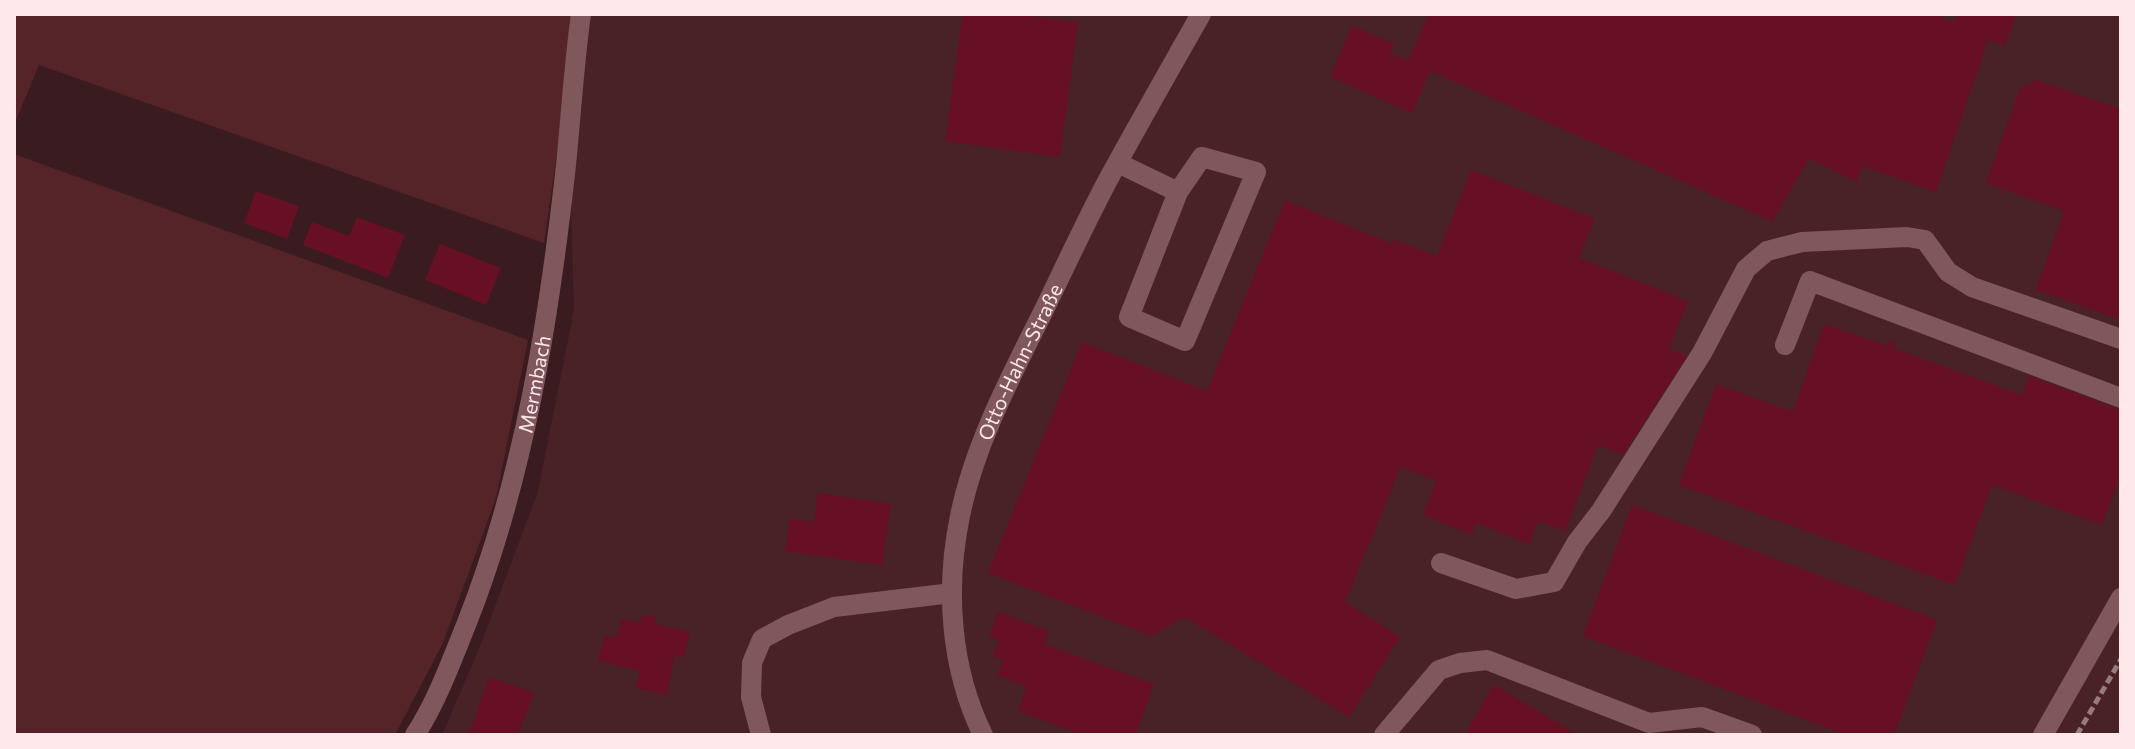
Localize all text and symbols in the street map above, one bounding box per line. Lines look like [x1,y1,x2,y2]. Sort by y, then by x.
street label: Otto-Hahn-Straße [972,280,1067,443]
street label: Mermbach [512,334,555,435]

